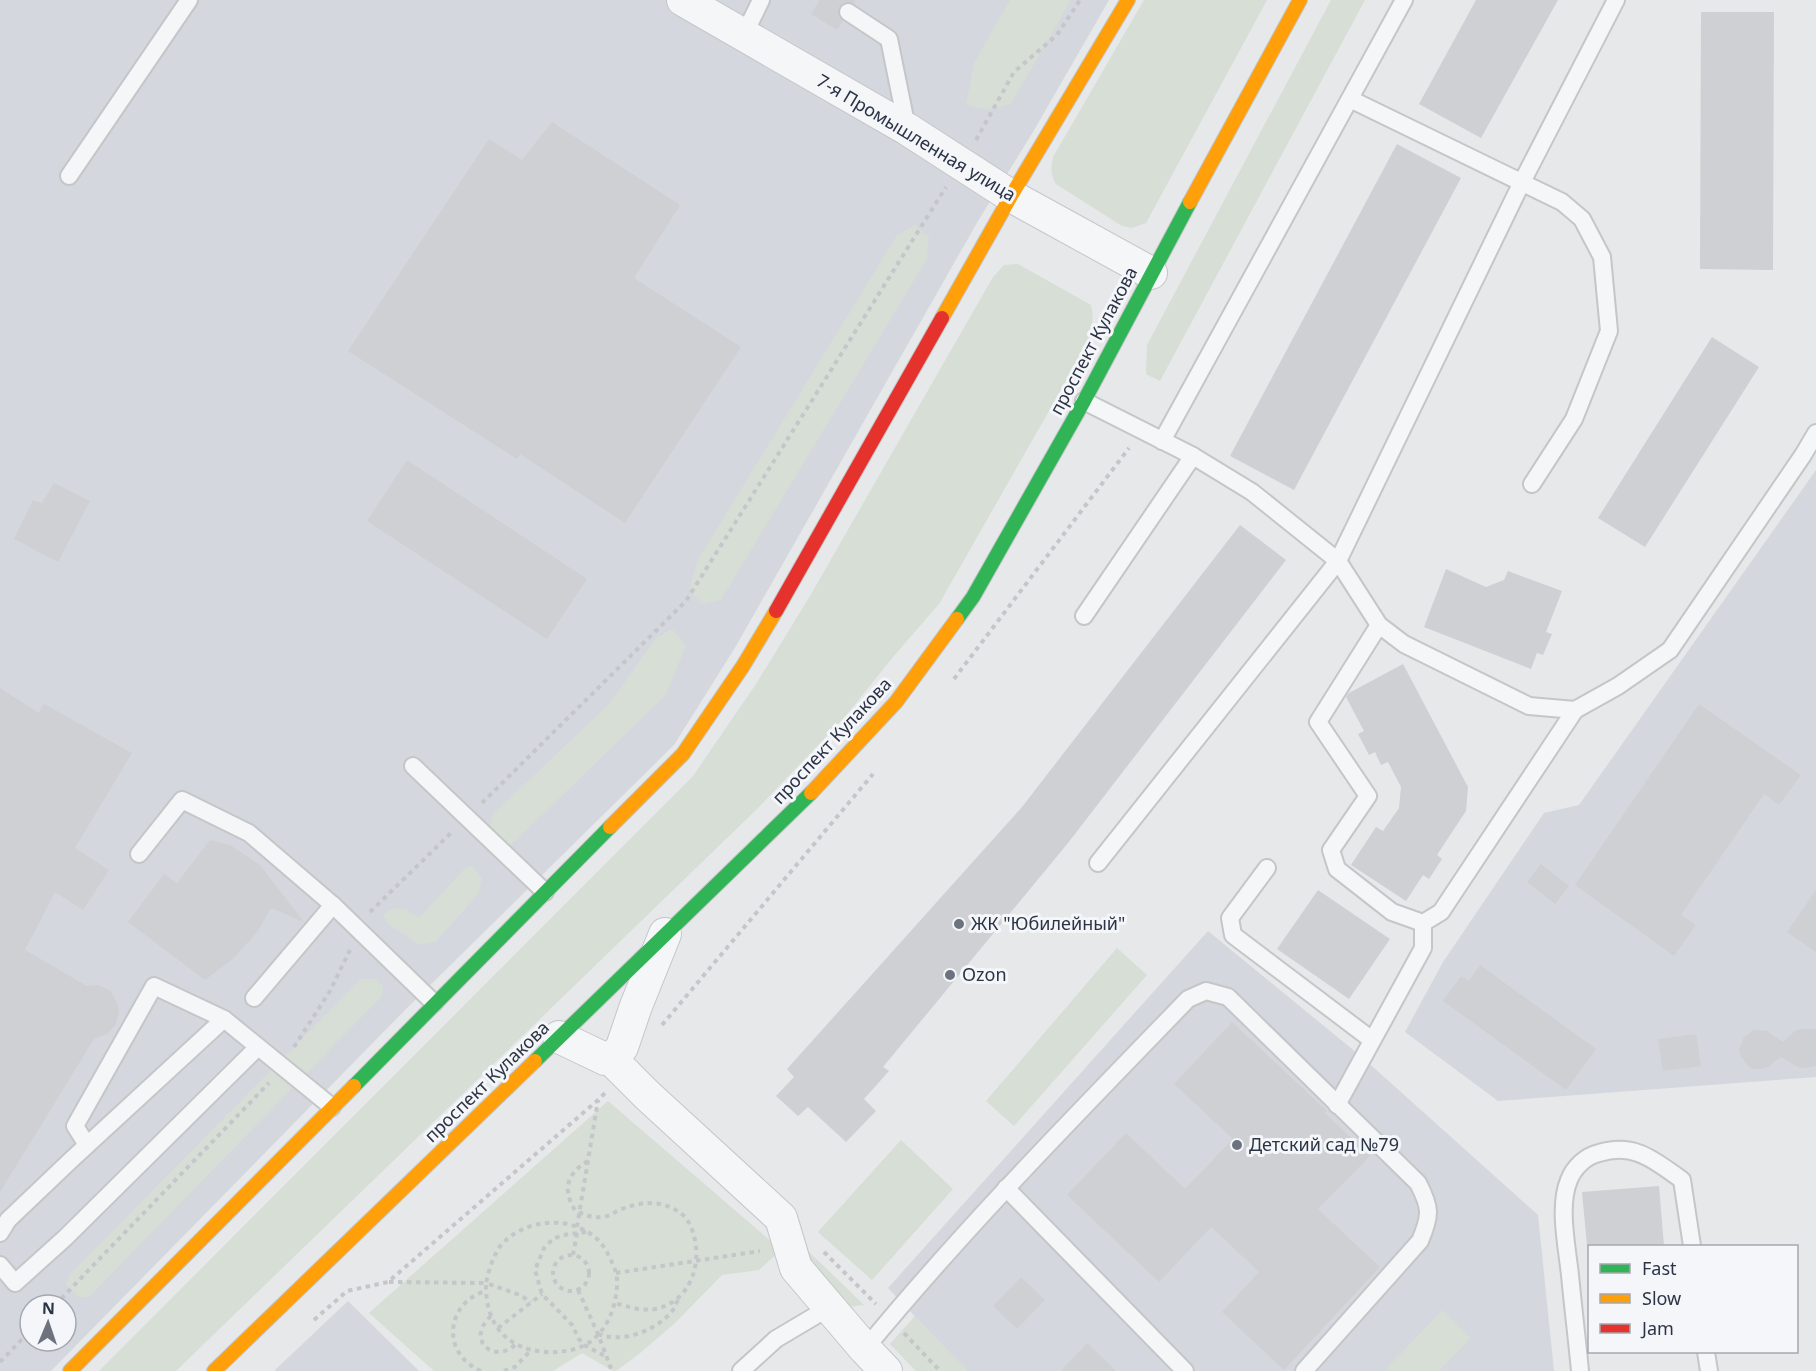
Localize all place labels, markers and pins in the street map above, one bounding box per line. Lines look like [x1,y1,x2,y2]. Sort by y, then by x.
place label: ЖК "Юбилейный" [971,911,1125,935]
marker: ЖК "Юбилейный" [952,917,966,931]
place label: Ozon [962,962,1007,986]
marker: Ozon [943,968,957,982]
place label: Детский сад №79 [1249,1132,1399,1156]
marker: Детский сад №79 [1230,1138,1244,1152]

